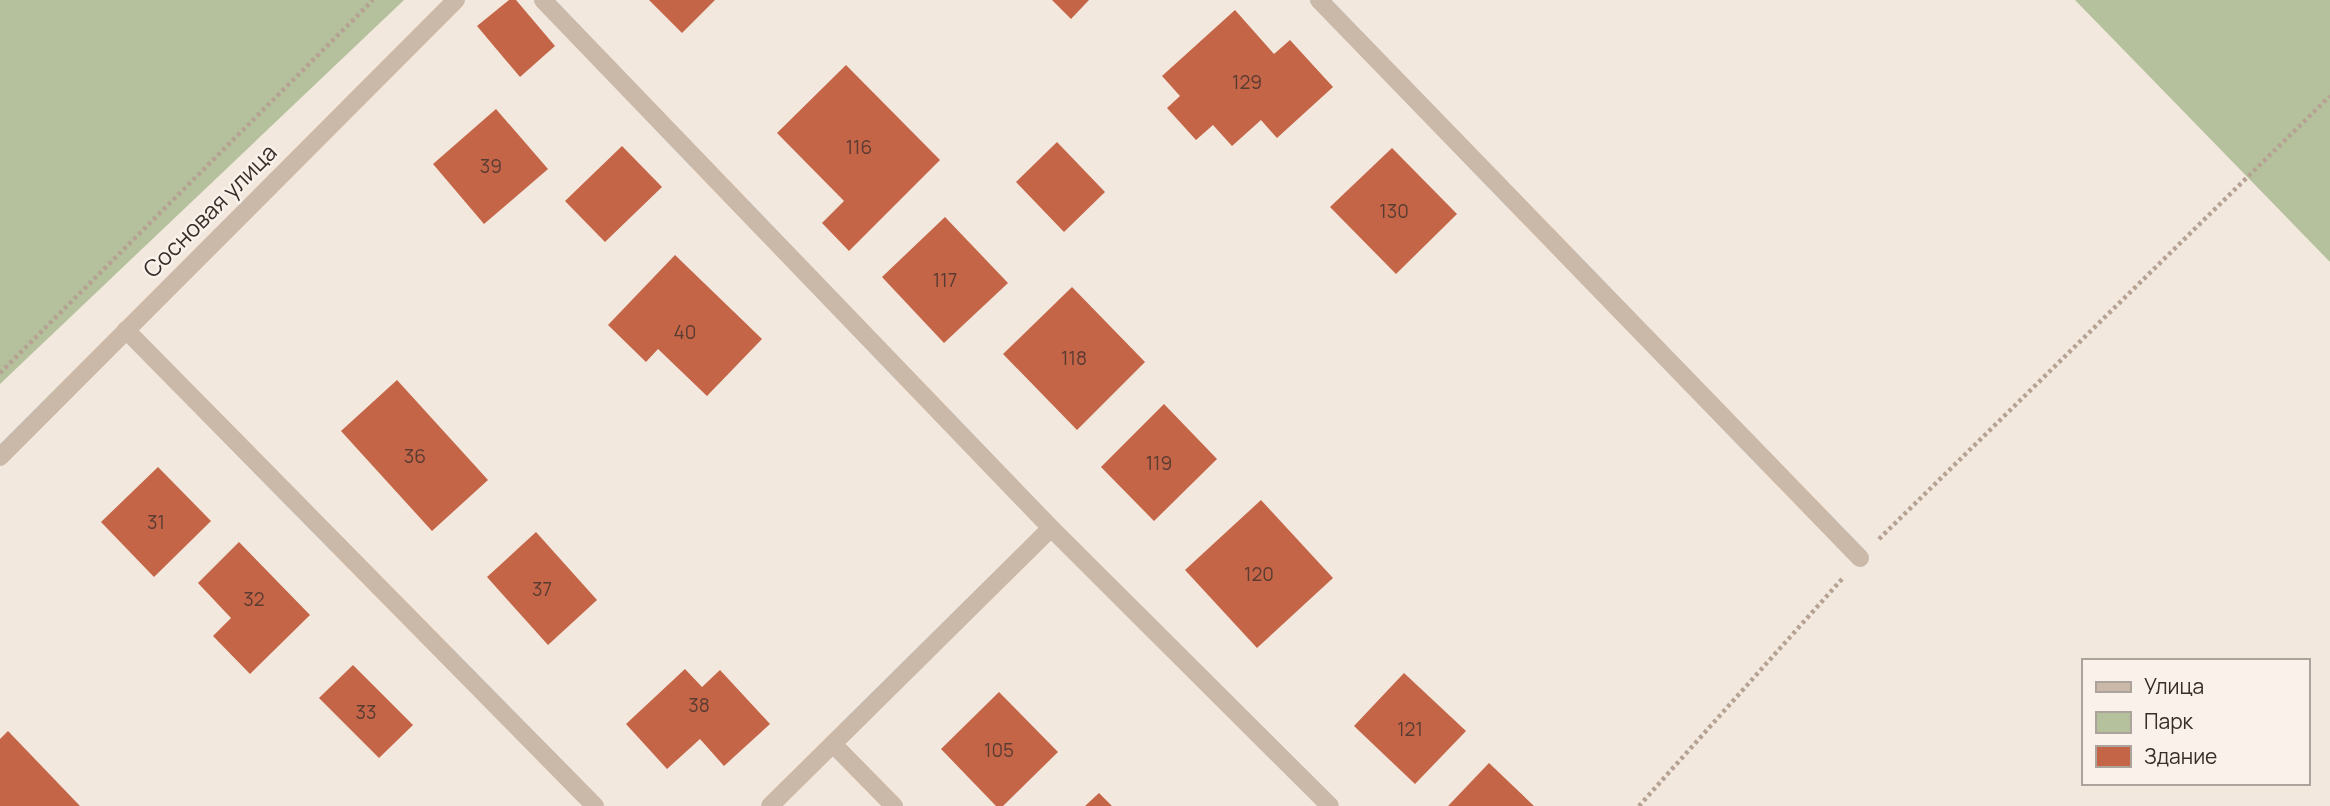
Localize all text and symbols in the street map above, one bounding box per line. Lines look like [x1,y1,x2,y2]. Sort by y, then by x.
house number: 129 [1232,69,1262,95]
house number: 116 [846,134,872,160]
street label: Сосновая улица [135,136,283,284]
house number: 39 [480,153,502,179]
house number: 130 [1379,198,1409,224]
house number: 117 [933,267,957,293]
house number: 40 [674,319,696,345]
house number: 118 [1061,345,1087,371]
house number: 36 [404,443,426,469]
house number: 119 [1146,450,1172,476]
house number: 31 [147,509,165,535]
house number: 120 [1244,561,1274,587]
house number: 37 [532,576,552,602]
house number: 32 [243,586,265,612]
legend [2082,659,2309,785]
text: Улица [2144,672,2204,700]
house number: 38 [688,692,710,718]
house number: 33 [355,699,377,725]
text: Парк [2144,707,2194,735]
house number: 121 [1397,716,1423,742]
house number: 105 [984,737,1014,763]
text: Здание [2144,742,2217,770]

